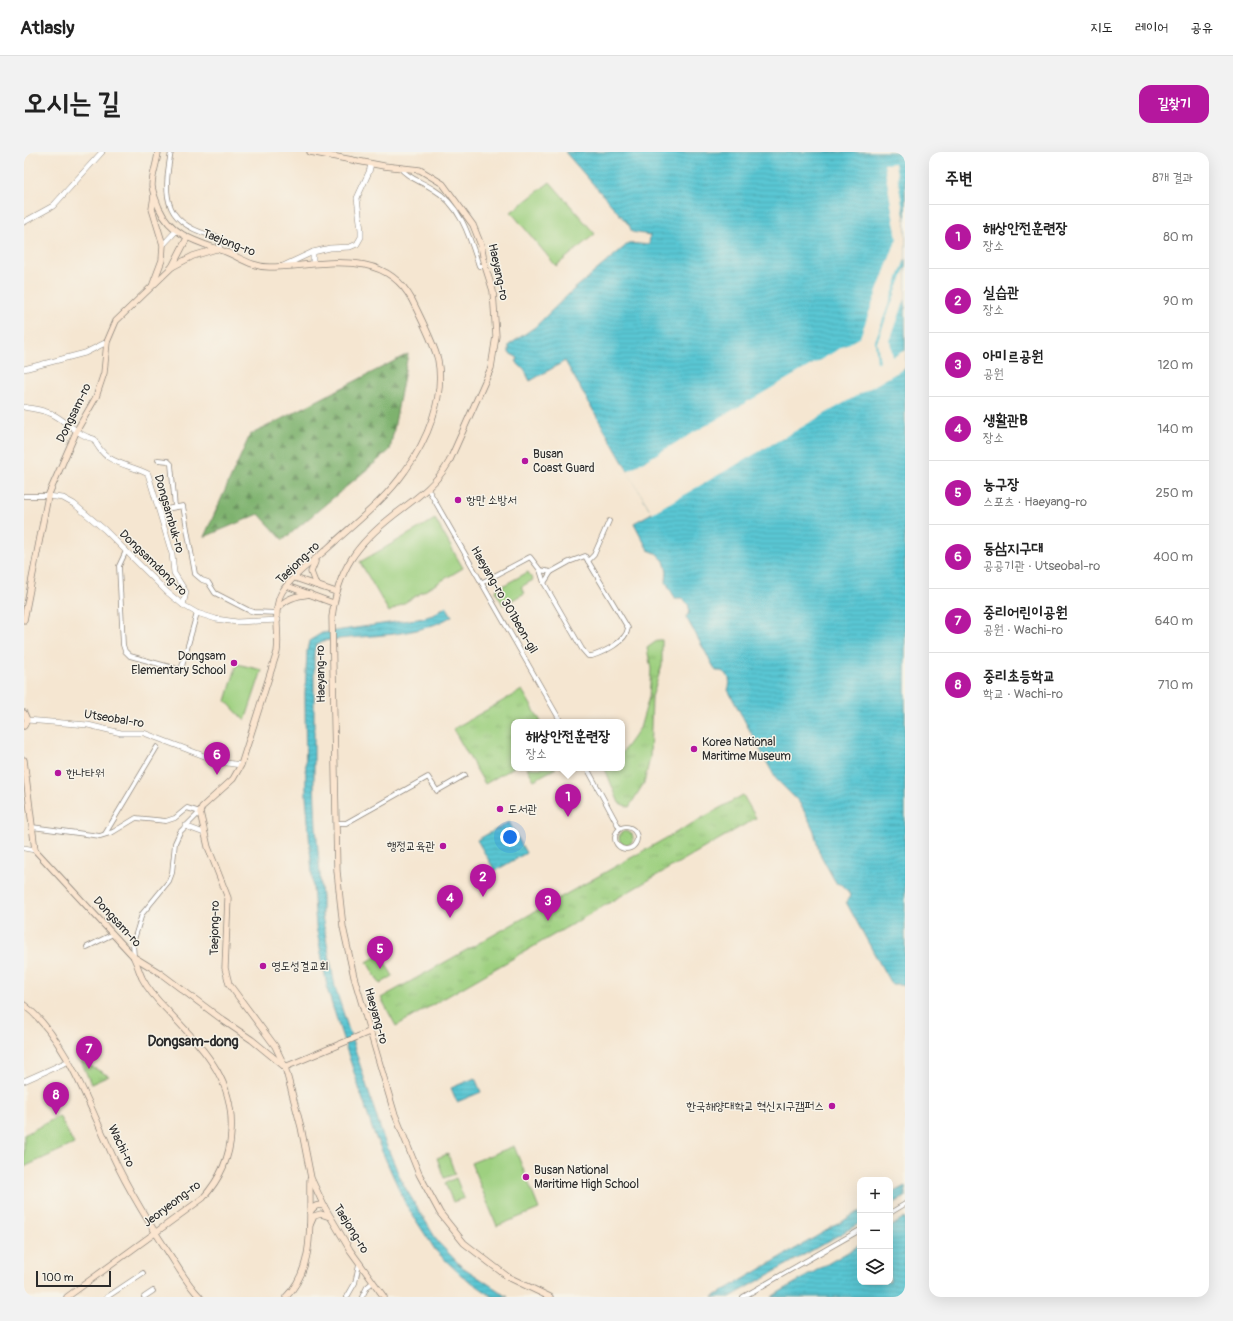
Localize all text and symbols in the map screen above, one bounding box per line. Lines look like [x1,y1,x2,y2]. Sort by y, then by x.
text: Atlasly [20,16,74,40]
text: 지도 [1090,19,1113,36]
text: 레이어 [1135,19,1168,36]
text: 공유 [1190,19,1213,36]
button: 길찾기 [1139,85,1209,123]
text: 오시는 길 [24,86,120,121]
text: 주변 [945,168,972,189]
text: 8개 결과 [1152,170,1193,186]
text: 해상안전훈련장 [983,219,1068,238]
street label: Taejong-ro [201,226,258,260]
text: 1 [955,229,961,245]
text: 80 m [1163,229,1193,245]
text: 장소 [983,238,1004,254]
street label: Haeyang-ro [485,242,511,302]
text: 실습관 [983,283,1019,302]
text: 2 [954,293,962,309]
text: 90 m [1163,293,1193,309]
text: 장소 [983,302,1004,318]
text: 아미르공원 [983,347,1043,366]
text: 3 [954,357,962,373]
text: 120 m [1157,357,1193,373]
text: 공원 [983,366,1004,382]
street label: Dongsam-ro [53,381,95,445]
text: 생활관B [983,411,1028,430]
text: 4 [954,421,962,437]
text: 140 m [1157,421,1193,437]
text: 장소 [983,430,1004,446]
place label: Busan Coast Guard [533,447,595,476]
marker: Busan Coast Guard [520,456,530,466]
street label: Dongsambuk-ro [151,473,187,555]
text: 농구장 [983,475,1019,494]
text: 5 [954,485,962,501]
text: 250 m [1155,485,1193,501]
place label: 항만 소방서 [466,493,517,508]
text: 스포츠 · Haeyang-ro [983,494,1087,510]
marker: 항만 소방서 [453,495,463,505]
street label: Dongsamdong-ro [116,527,191,600]
street label: Taejong-ro [273,538,323,587]
text: 동삼지구대 [983,539,1043,558]
street label: Haeyang-ro 301beon-gil [467,544,541,656]
text: 6 [954,549,962,565]
text: 400 m [1153,549,1193,565]
text: 공공기관 · Utseobal-ro [983,558,1100,574]
text: 중리어린이공원 [983,603,1068,622]
text: 7 [955,613,961,629]
text: 640 m [1155,613,1193,629]
text: 공원 · Wachi-ro [983,622,1063,638]
street label: Haeyang-ro [313,644,329,703]
place label: Dongsam Elementary School [131,649,226,678]
marker: Dongsam Elementary School [229,658,239,668]
text: 중리초등학교 [983,667,1055,686]
text: 8 [955,677,961,693]
text: 710 m [1158,677,1193,693]
text: 학교 · Wachi-ro [983,686,1063,702]
street label: Utseobal-ro [83,707,146,731]
popup [511,719,625,771]
text: 해상안전훈련장 [526,727,610,746]
place label: Korea National Maritime Museum [702,735,791,764]
pin: 6 [204,742,230,775]
marker: Korea National Maritime Museum [689,744,699,754]
text: 장소 [526,746,547,762]
place label: 한나타워 [66,766,105,781]
marker: 한나타워 [53,768,63,778]
pin: 1 [555,784,581,817]
place label: 도서관 [508,802,537,817]
marker: 도서관 [495,804,505,814]
your location [500,827,520,847]
place label: 행정교육관 [387,839,435,854]
marker: 행정교육관 [438,841,448,851]
pin: 2 [470,864,496,897]
pin: 4 [437,885,463,918]
pin: 3 [535,888,561,921]
street label: Dongsam-ro [90,894,145,951]
street label: Taejong-ro [207,900,223,956]
pin: 5 [367,936,393,969]
place label: 영도성결교회 [271,959,329,974]
marker: 영도성결교회 [258,961,268,971]
street label: Haeyang-ro [361,986,391,1046]
district label: Dongsam-dong [147,1033,239,1050]
pin: 7 [76,1036,102,1069]
pin: 8 [43,1082,69,1115]
place label: 한국해양대학교 혁신지구캠퍼스 [686,1099,824,1114]
marker: 한국해양대학교 혁신지구캠퍼스 [827,1101,837,1111]
street label: Wachi-ro [104,1122,138,1170]
place label: Busan National Maritime High School [534,1163,639,1192]
marker: Busan National Maritime High School [521,1172,531,1182]
street label: Jeoryeong-ro [140,1177,204,1230]
map controls [857,1177,893,1285]
button: + [857,1177,893,1213]
street label: Taejong-ro [330,1202,372,1257]
button: − [857,1213,893,1249]
button: layers [857,1249,893,1285]
scale bar [36,1269,111,1288]
text: 100 m [42,1271,73,1284]

